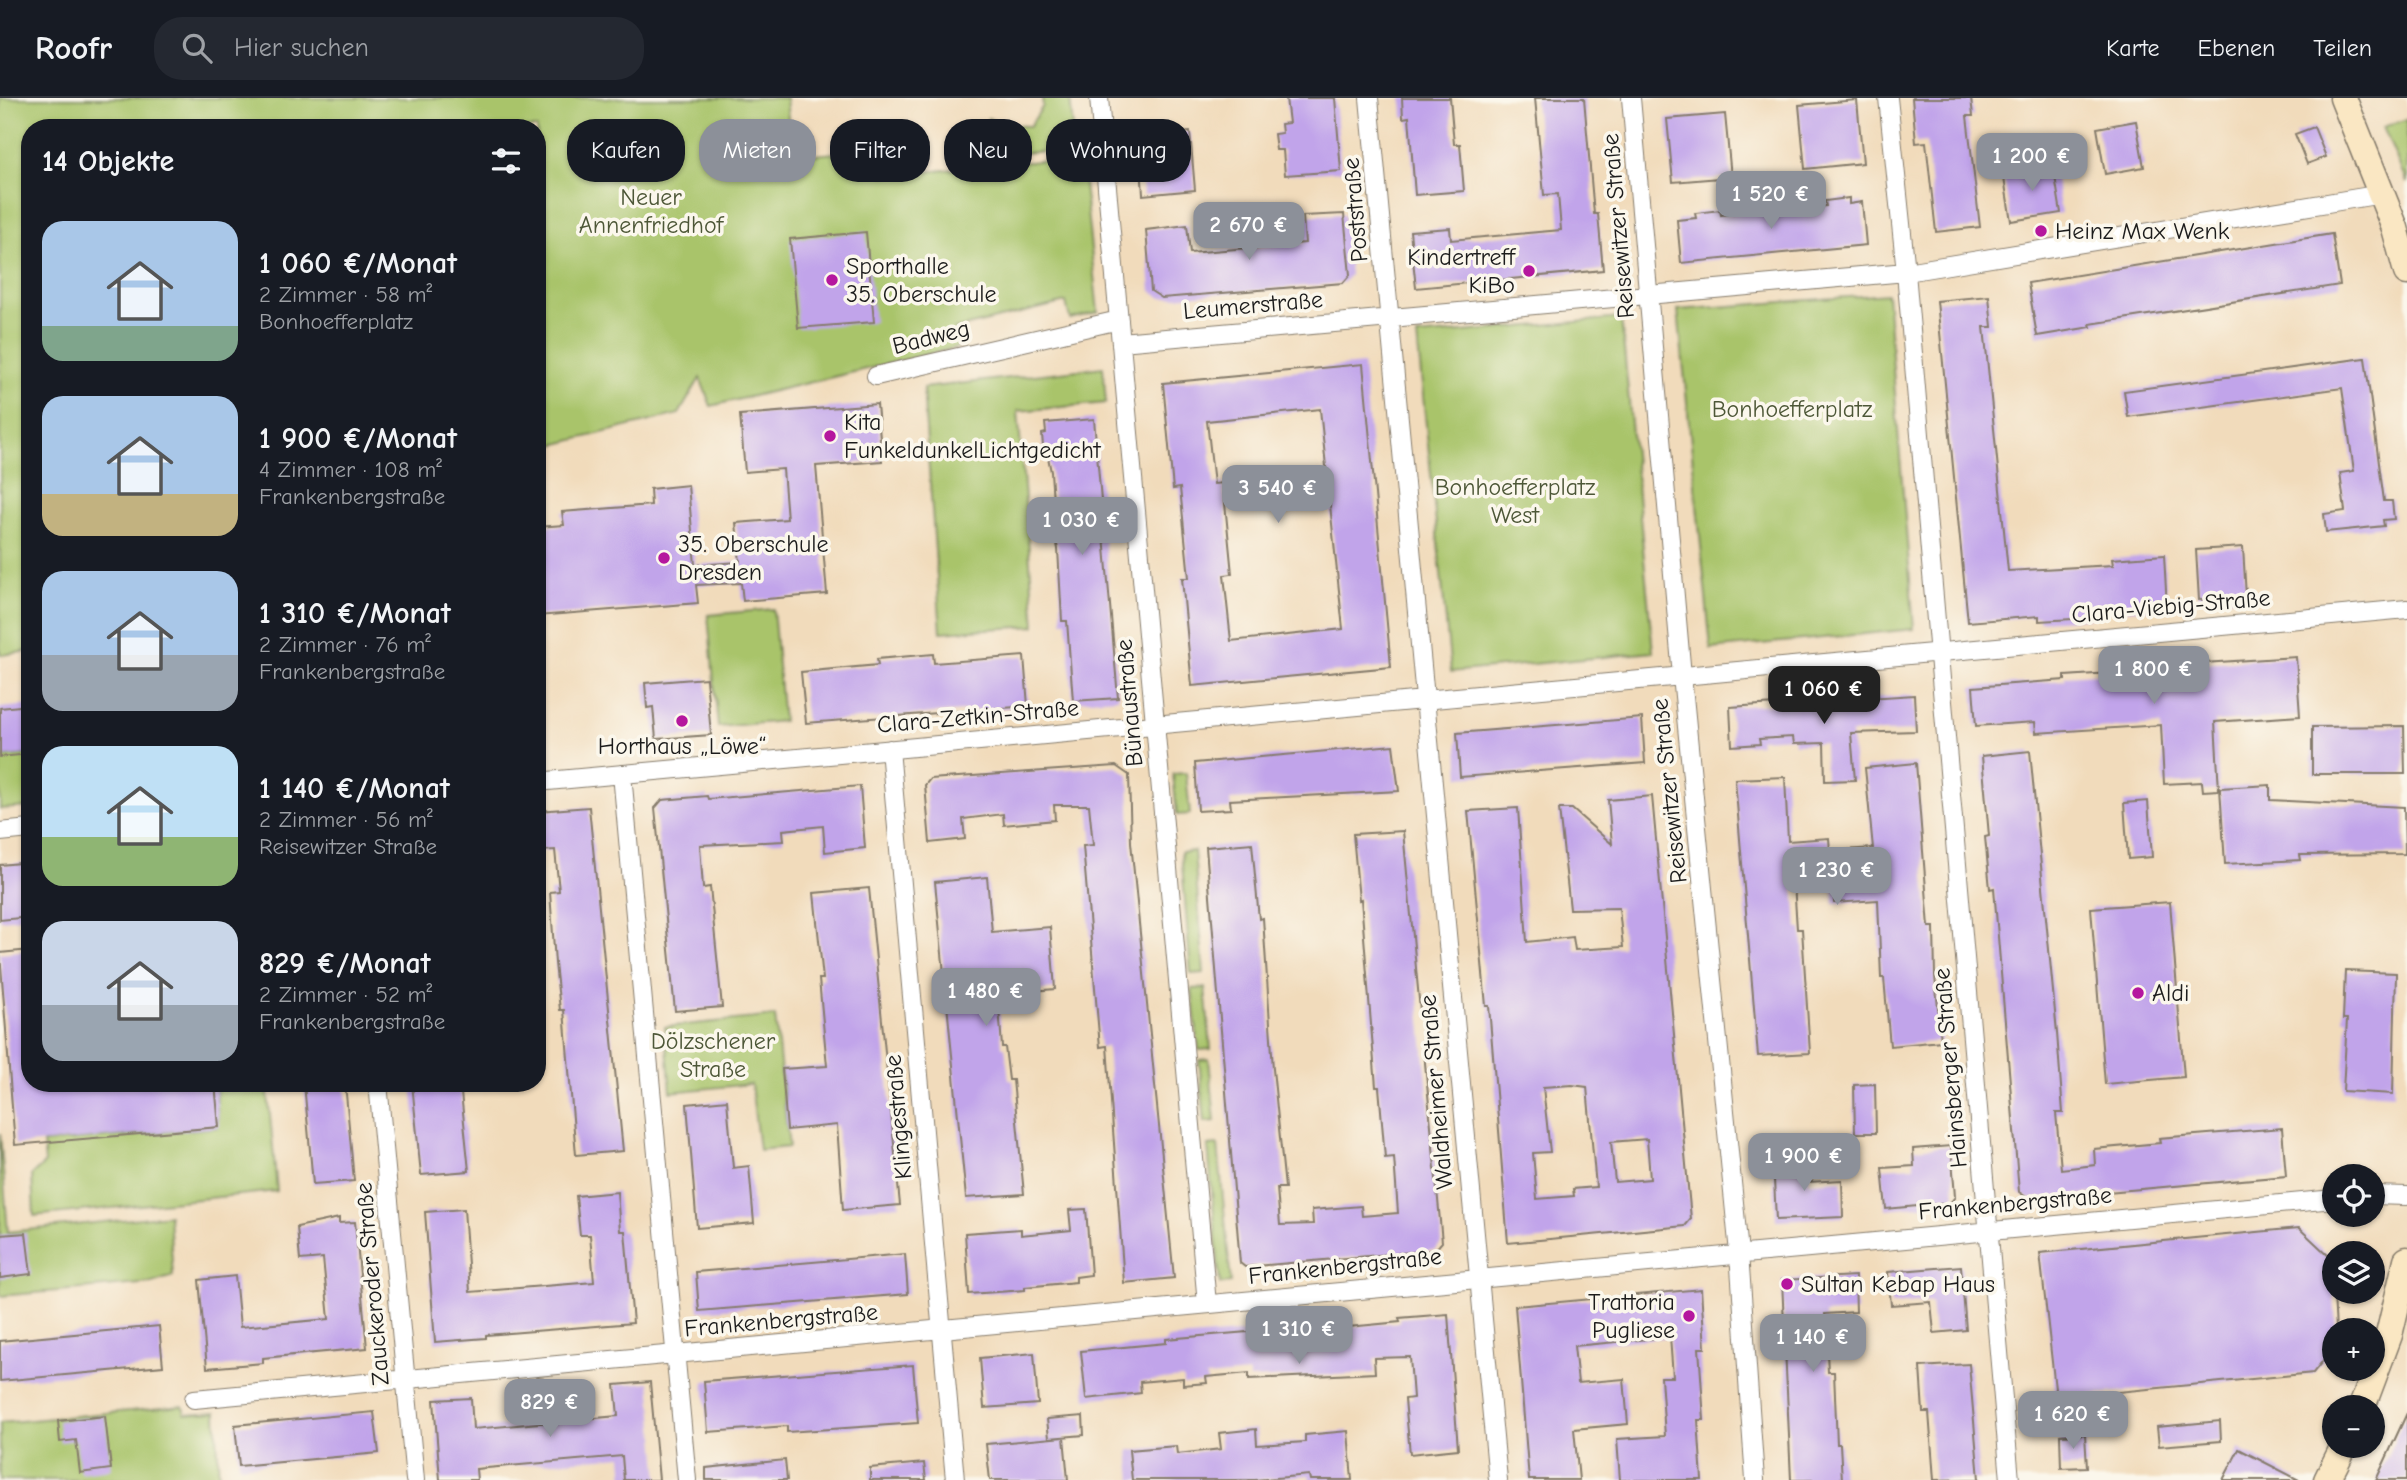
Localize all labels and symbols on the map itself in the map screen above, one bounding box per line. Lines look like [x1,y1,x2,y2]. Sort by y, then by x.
street label: Reisewitzer Straße [1596,132,1640,320]
pin: 1 200 € [1967,134,2097,193]
street label: Poststraße [1336,157,1374,263]
pin: 1 520 € [1706,172,1836,231]
park label: Neuer Annenfriedhof [579,183,724,239]
pin: 2 670 € [1184,202,1314,262]
place label: Heinz Max Wenk [2055,217,2230,245]
marker: Heinz Max Wenk [2033,223,2049,239]
place label: Kindertreff KiBo [1407,243,1516,299]
place label: Sporthalle 35. Oberschule [846,252,997,308]
marker: Kindertreff KiBo [1521,263,1537,279]
marker: Sporthalle 35. Oberschule [824,272,840,288]
street label: Leumerstraße [1182,285,1324,325]
street label: Badweg [889,314,973,360]
park label: Bonhoefferplatz [1712,395,1873,423]
place label: Kita FunkeldunkelLichtgedicht [844,408,1102,464]
marker: Kita FunkeldunkelLichtgedicht [822,428,838,444]
pin: 3 540 € [1213,466,1343,525]
park label: Bonhoefferplatz West [1435,473,1596,529]
pin: 1 030 € [1017,498,1147,557]
place label: 35. Oberschule Dresden [678,530,829,586]
marker: 35. Oberschule Dresden [656,550,672,566]
street label: Clara-Viebig-Straße [2070,583,2272,629]
street label: Bünaustraße [1109,638,1149,768]
pin: 1 800 € [2089,646,2219,706]
pin: 1 060 € [1759,666,1889,726]
street label: Clara-Zetkin-Straße [876,693,1080,739]
street label: Reisewitzer Straße [1645,697,1693,885]
marker: Horthaus „Löwe“ [674,713,690,729]
place label: Horthaus „Löwe“ [598,732,766,760]
pin: 1 230 € [1772,848,1902,907]
street label: Hainsberger Straße [1927,967,1973,1169]
pin: 1 480 € [921,968,1051,1028]
place label: Aldi [2152,979,2189,1007]
marker: Aldi [2130,985,2146,1001]
street label: Waldheimer Straße [1414,993,1458,1191]
park label: Dölzschener Straße [651,1027,776,1083]
street label: Klingestraße [879,1053,917,1181]
pin: 1 900 € [1739,1134,1869,1193]
street label: Zauckeroder Straße [349,1181,395,1387]
street label: Frankenbergstraße [1917,1181,2113,1225]
street label: Frankenbergstraße [1247,1242,1443,1290]
place label: Sultan Kebap Haus [1801,1270,1995,1298]
marker: Sultan Kebap Haus [1779,1276,1795,1292]
place label: Trattoria Pugliese [1588,1288,1675,1344]
street label: Frankenbergstraße [683,1298,879,1342]
pin: 1 310 € [1234,1306,1364,1366]
marker: Trattoria Pugliese [1681,1308,1697,1324]
pin: 1 140 € [1748,1314,1878,1374]
pin: 829 € [501,1380,599,1439]
pin: 1 620 € [2008,1392,2138,1451]

